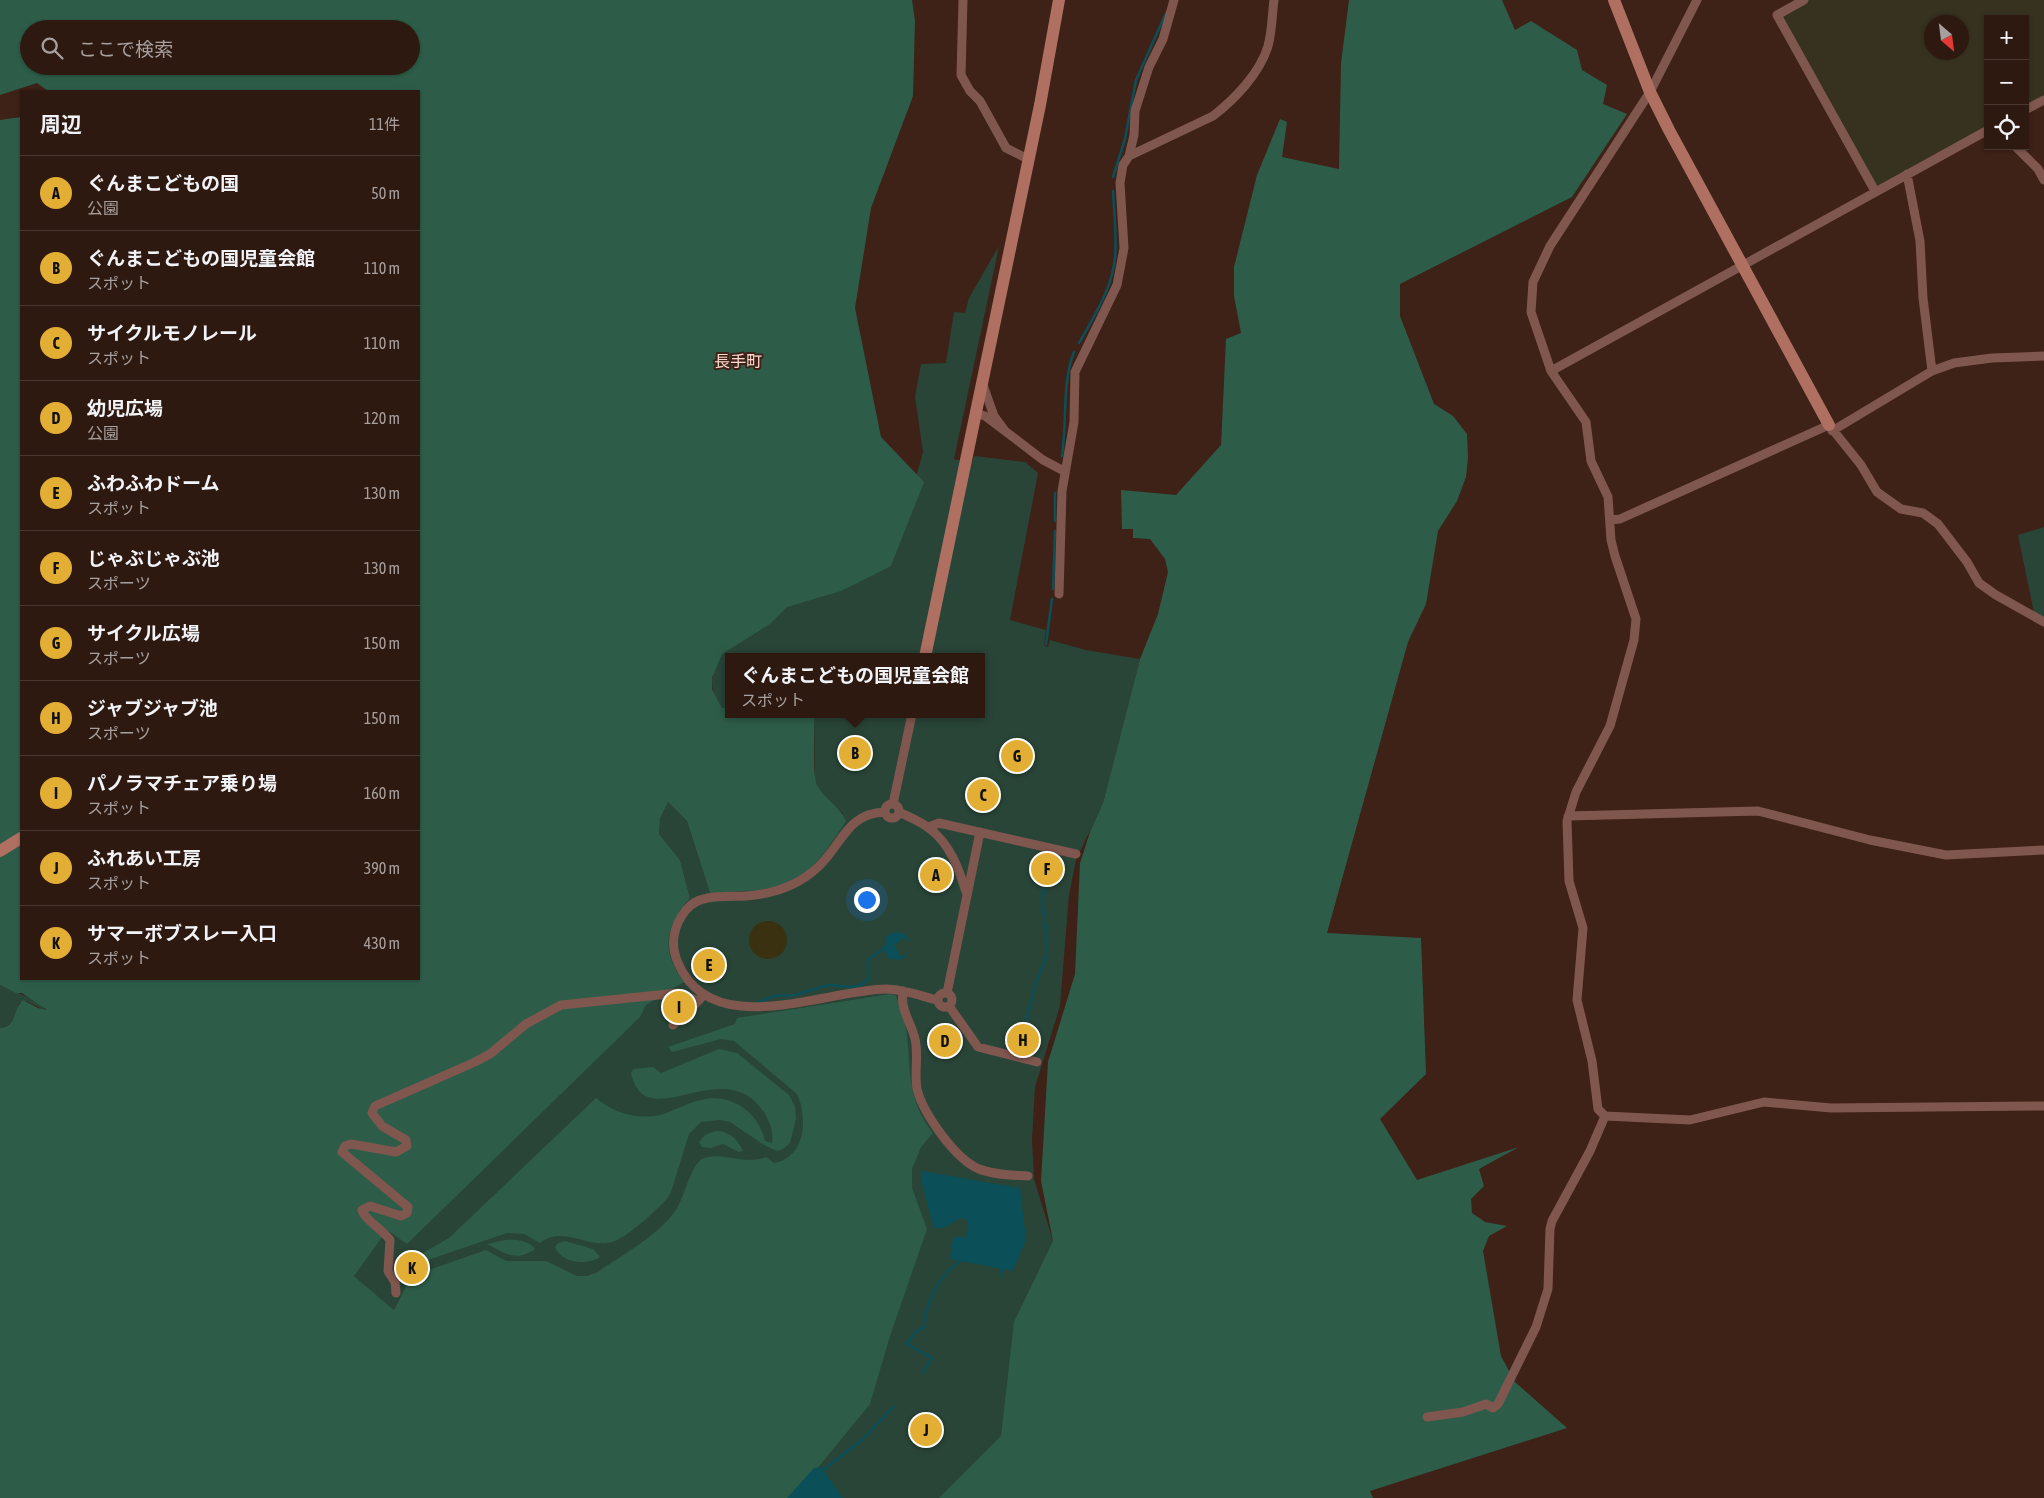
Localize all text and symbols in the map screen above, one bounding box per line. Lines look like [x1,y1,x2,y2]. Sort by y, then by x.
north arrow [1924,15,1969,60]
map controls [1984,15,2029,150]
button: + [1984,15,2029,60]
search box [20,20,420,75]
icon: search [38,34,66,62]
text: ここで検索 [78,38,173,60]
button: − [1984,60,2029,105]
button: locate [1984,105,2029,150]
text: 周辺 [40,112,82,136]
text: 11件 [369,115,400,133]
text: ぐんまこどもの国 [87,172,239,194]
text: A [52,184,60,202]
text: 50 m [371,184,400,202]
text: 公園 [87,199,119,217]
text: ぐんまこどもの国児童会館 [87,247,315,269]
text: B [52,259,60,277]
text: 110 m [364,259,400,277]
text: スポット [87,274,151,292]
text: サイクルモノレール [87,322,257,344]
text: C [52,334,60,352]
text: 110 m [364,334,400,352]
text: スポット [87,349,151,367]
district label: 長手町 [714,352,762,370]
text: 幼児広場 [87,397,163,419]
text: D [52,409,60,427]
text: 120 m [364,409,400,427]
text: 公園 [87,424,119,442]
text: ふわふわドーム [87,472,219,494]
text: E [53,484,59,502]
text: 130 m [364,484,400,502]
text: スポット [87,499,151,517]
text: じゃぶじゃぶ池 [87,547,220,569]
text: F [53,559,59,577]
text: 130 m [364,559,400,577]
text: スポーツ [87,574,151,592]
text: サイクル広場 [87,622,200,644]
text: G [52,634,60,652]
text: 150 m [364,634,400,652]
text: スポーツ [87,649,151,667]
popup [725,653,985,718]
text: ぐんまこどもの国児童会館 [741,664,969,686]
text: スポット [741,691,805,709]
text: ジャブジャブ池 [87,697,218,719]
text: H [51,709,61,727]
text: 150 m [364,709,400,727]
text: スポーツ [87,724,151,742]
pin: B [839,734,871,772]
pin: G [1001,737,1033,775]
text: パノラマチェア乗り場 [87,772,277,794]
pin: C [967,776,999,814]
text: I [54,784,58,802]
text: 160 m [364,784,400,802]
text: スポット [87,799,151,817]
text: ふれあい工房 [87,847,201,869]
pin: F [1031,850,1063,888]
pin: A [920,856,952,894]
text: J [53,859,59,877]
text: 390 m [364,859,400,877]
text: スポット [87,874,151,892]
your location [854,887,880,913]
text: サマーボブスレー入口 [87,922,277,944]
text: K [52,934,60,952]
text: 430 m [364,934,400,952]
pin: E [693,946,725,984]
text: スポット [87,949,151,967]
pin: I [663,988,695,1026]
pin: H [1007,1021,1039,1059]
pin: D [929,1022,961,1060]
pin: K [396,1249,428,1287]
pin: J [910,1411,942,1449]

